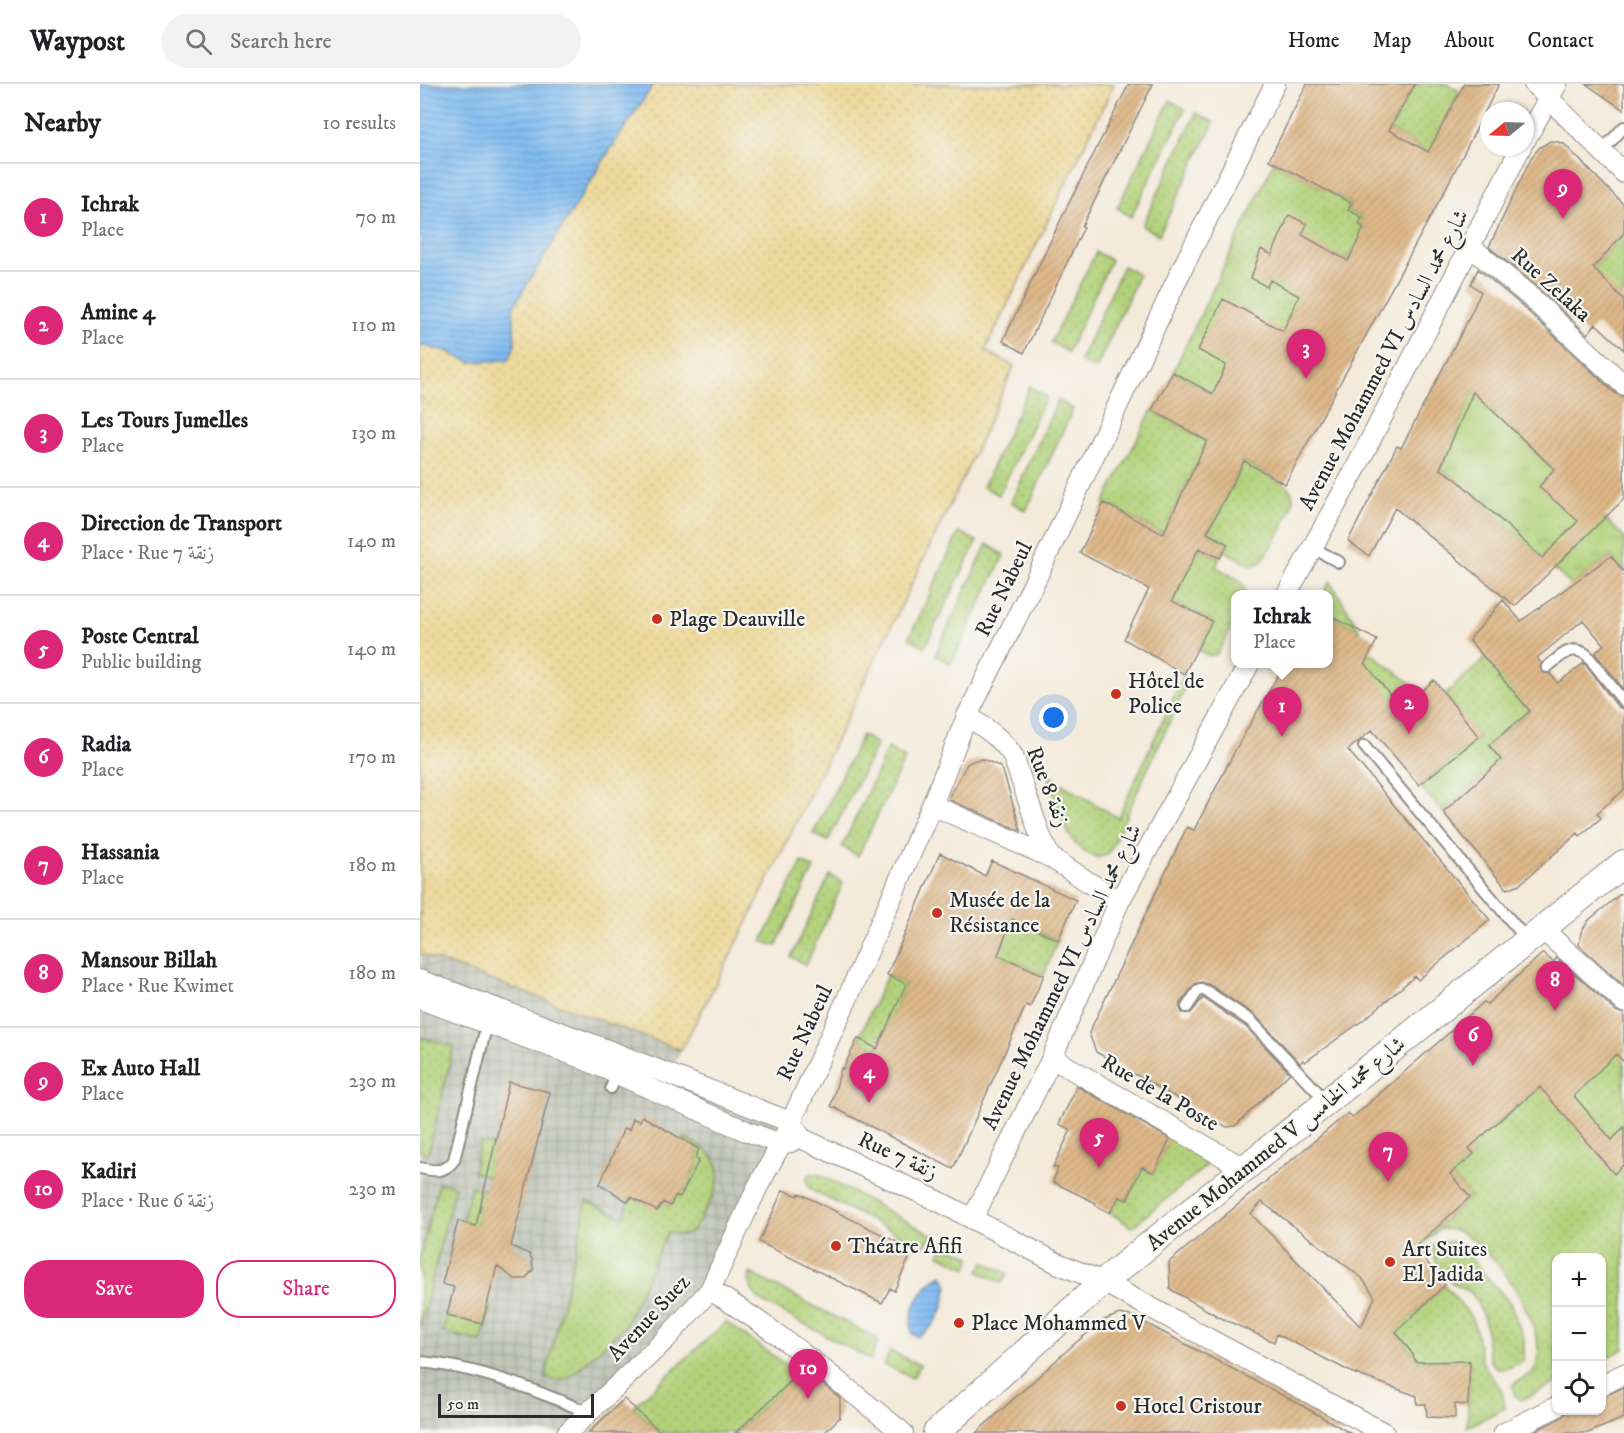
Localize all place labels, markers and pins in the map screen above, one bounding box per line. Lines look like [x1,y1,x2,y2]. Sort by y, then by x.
pin: 9 [1544,170,1582,219]
pin: 3 [1286,330,1326,379]
place label: Plage Deauville [669,606,805,633]
marker: Plage Deauville [650,612,664,626]
place label: Hôtel de Police [1128,668,1204,720]
pin: 2 [1390,684,1428,734]
marker: Hôtel de Police [1109,687,1123,701]
pin: 1 [1262,688,1302,737]
place label: Musée de la Résistance [949,887,1051,939]
marker: Musée de la Résistance [930,906,944,920]
pin: 8 [1536,962,1574,1011]
pin: 6 [1454,1016,1492,1066]
pin: 4 [850,1054,888,1103]
pin: 5 [1080,1118,1118,1168]
pin: 7 [1368,1132,1408,1182]
place label: Théatre Afifi [848,1233,962,1260]
place label: Art Suites El Jadida [1402,1236,1487,1288]
marker: Théatre Afifi [829,1239,843,1253]
marker: Art Suites El Jadida [1383,1255,1397,1269]
place label: Place Mohammed V [971,1310,1147,1337]
marker: Place Mohammed V [952,1316,966,1330]
pin: 10 [788,1350,828,1399]
place label: Hotel Cristour [1133,1393,1262,1420]
marker: Hotel Cristour [1114,1399,1128,1413]

